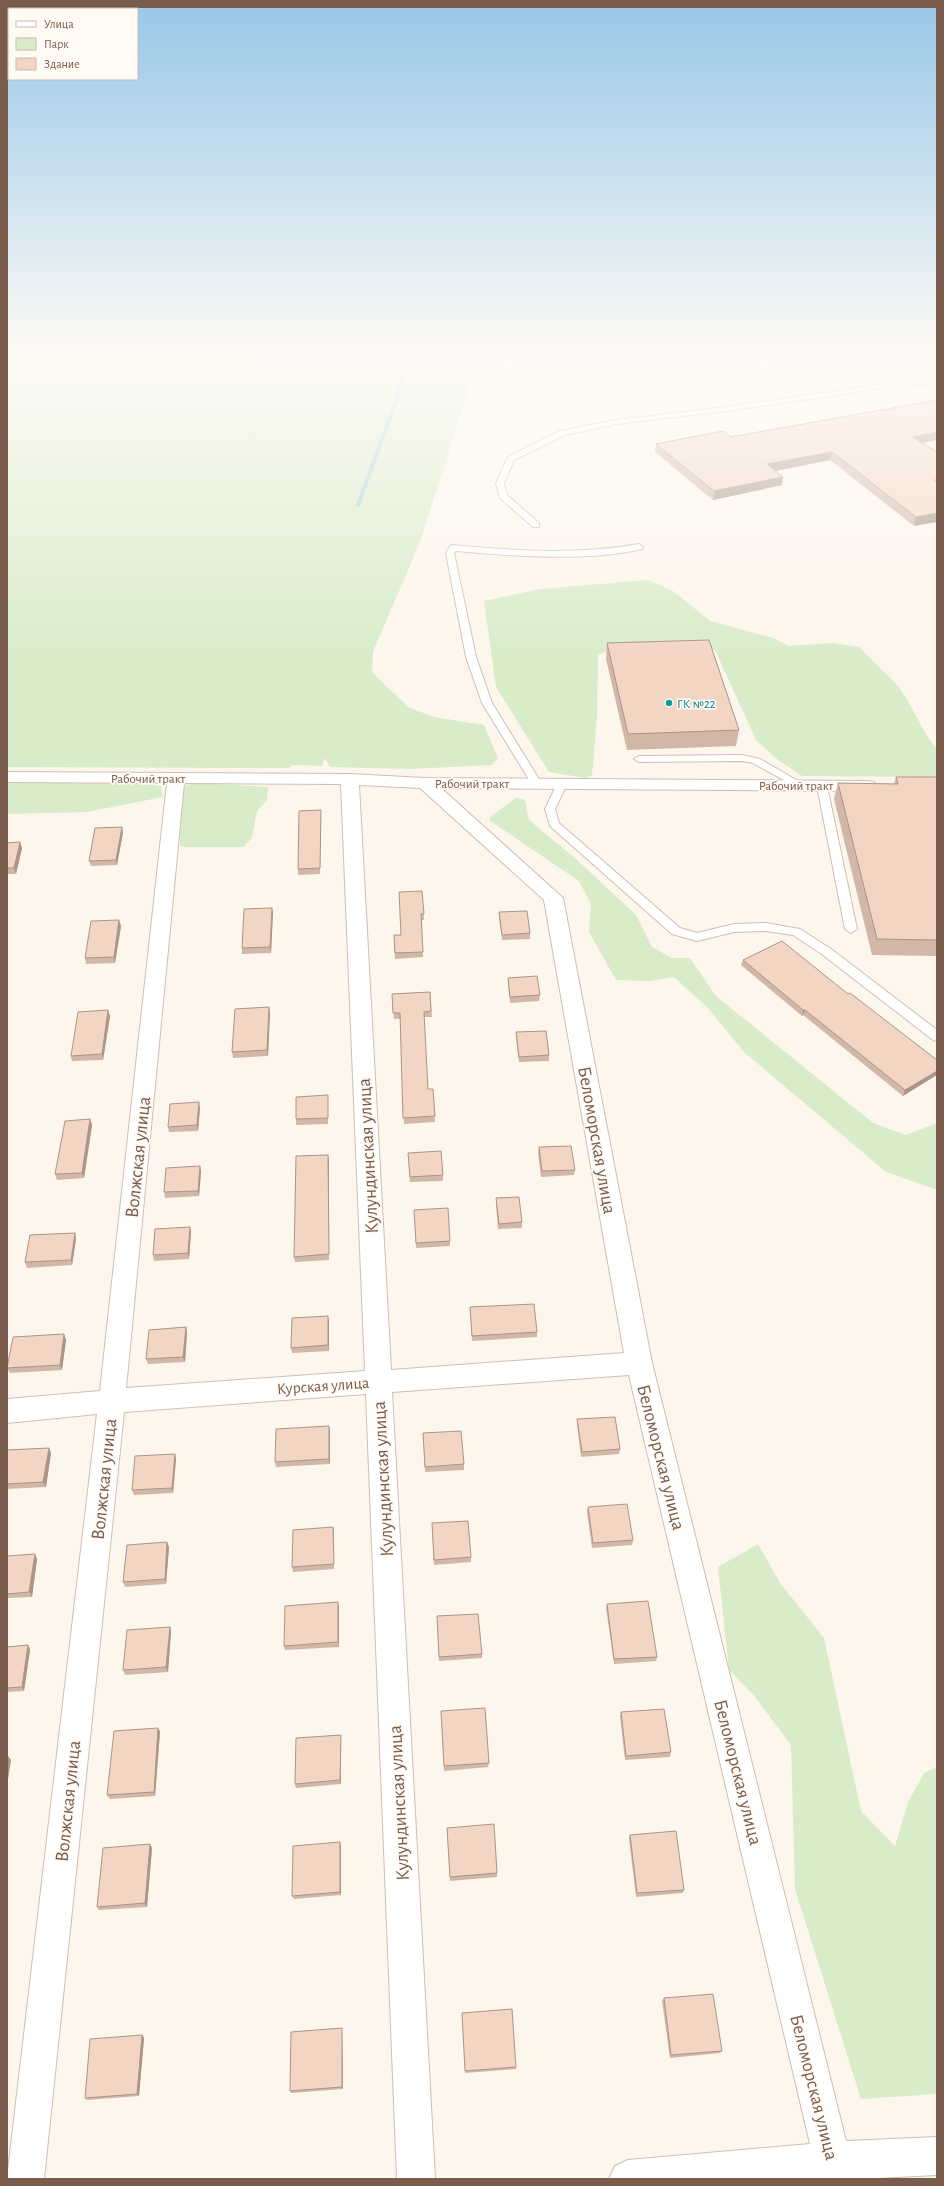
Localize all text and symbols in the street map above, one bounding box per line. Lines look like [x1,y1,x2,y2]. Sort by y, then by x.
legend [8,8,138,80]
text: Улица [44,18,74,30]
text: Парк [44,38,69,50]
text: Здание [44,58,80,70]
marker: ГК №22 [664,698,674,708]
place label: ГК №22 [677,698,716,711]
street label: Рабочий тракт [111,773,186,786]
street label: Рабочий тракт [435,778,510,791]
street label: Рабочий тракт [759,780,834,793]
street label: Беломорская улица [574,1065,619,1216]
street label: Кулундинская улица [355,1077,382,1234]
street label: Волжская улица [123,1095,154,1219]
street label: Курская улица [276,1375,370,1398]
street label: Беломорская улица [633,1382,688,1533]
street label: Кулундинская улица [370,1400,397,1557]
street label: Волжская улица [89,1417,120,1541]
street label: Беломорская улица [710,1697,765,1848]
street label: Кулундинская улица [386,1724,413,1881]
street label: Волжская улица [53,1739,84,1863]
street label: Беломорская улица [786,2012,841,2163]

